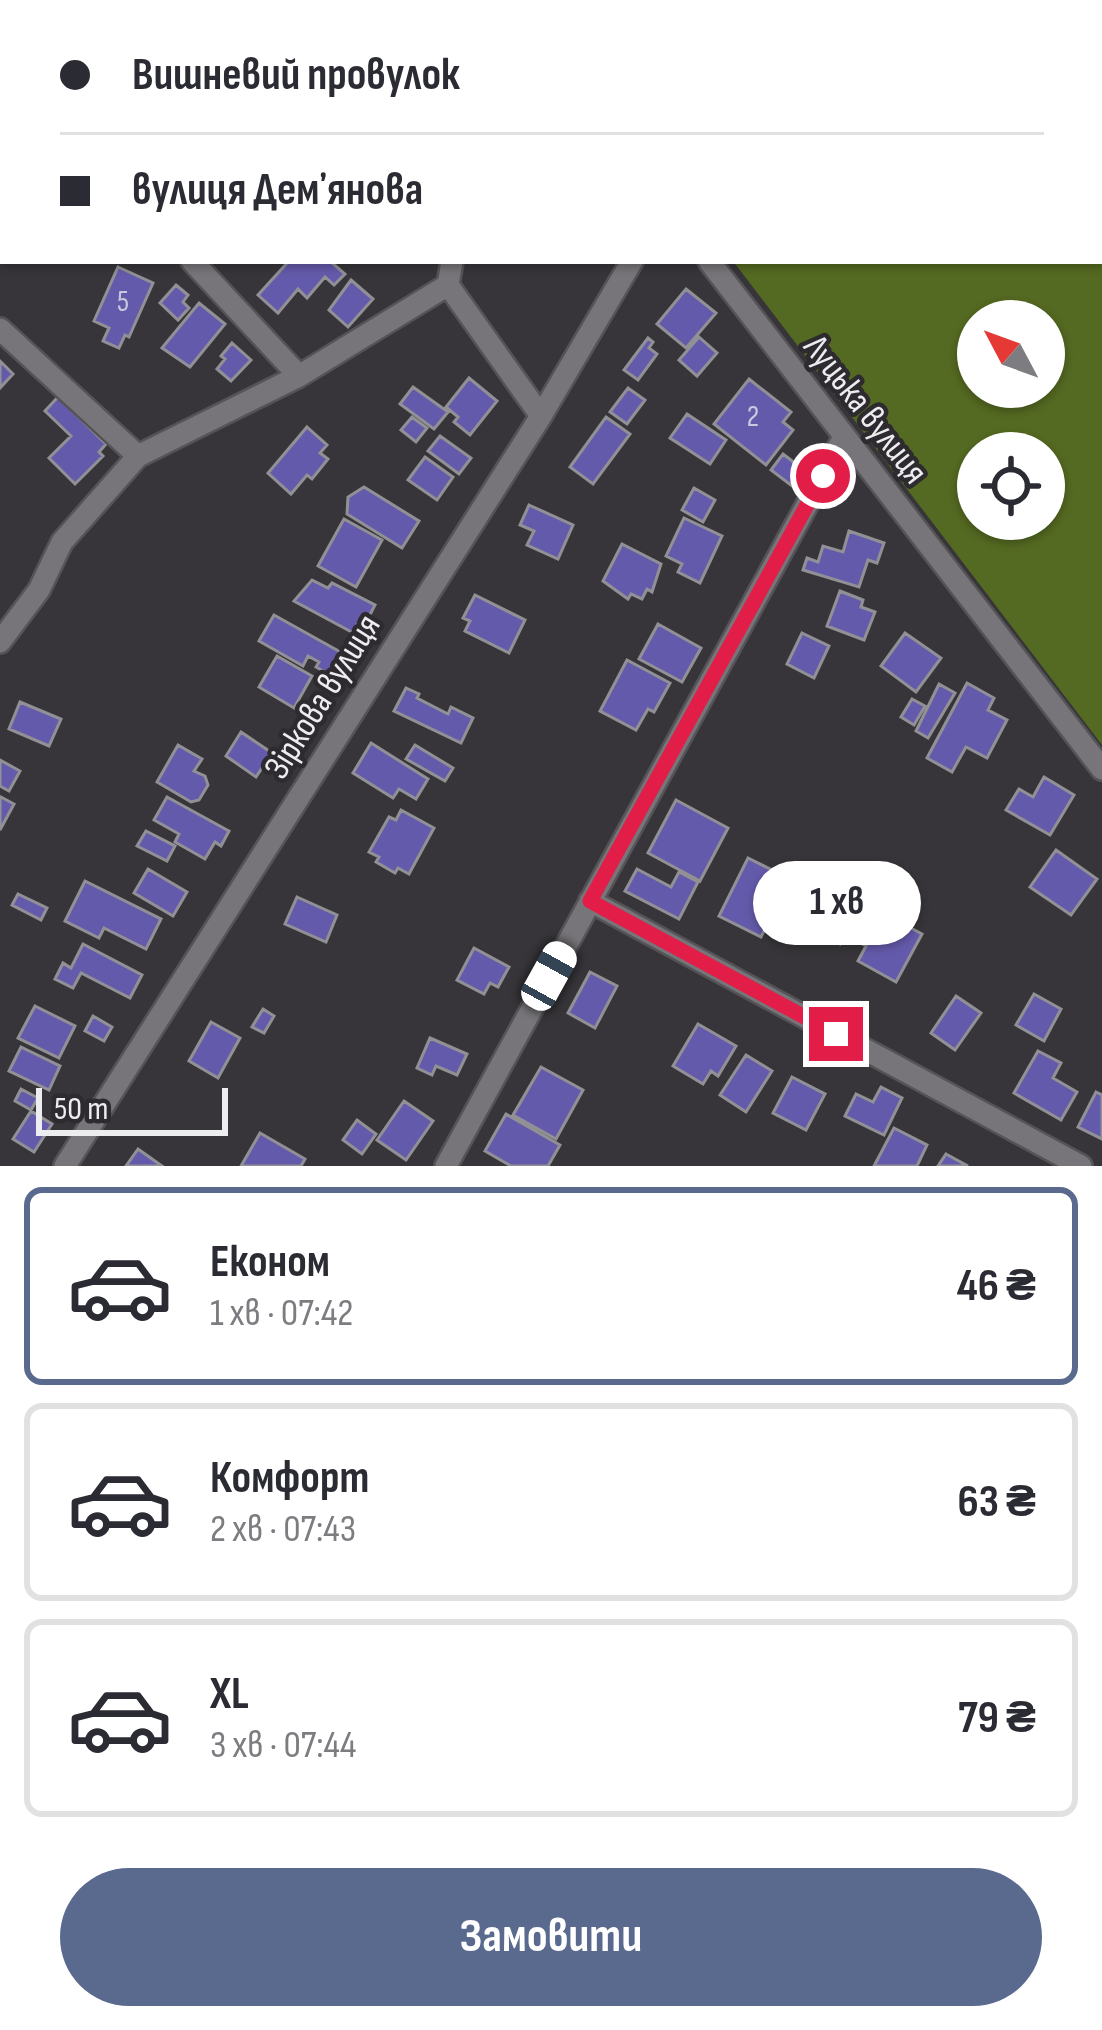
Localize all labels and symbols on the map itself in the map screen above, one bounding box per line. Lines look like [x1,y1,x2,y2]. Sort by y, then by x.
house number: 5 [117,284,129,320]
north arrow [957,300,1065,408]
street label: Луцька вулиця [793,326,936,493]
house number: 2 [747,399,759,435]
route start [796,449,850,503]
street label: Зіркова вулиця [256,607,390,787]
callout: 1 хв [752,860,920,944]
car [516,936,582,1016]
route end [809,1007,863,1061]
scale bar [36,1082,228,1135]

